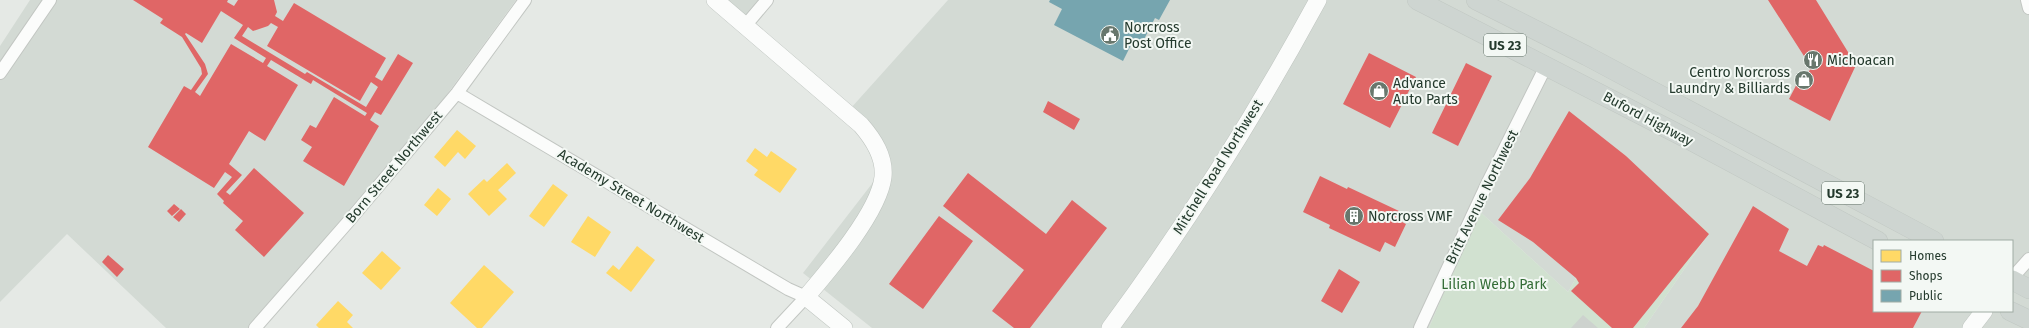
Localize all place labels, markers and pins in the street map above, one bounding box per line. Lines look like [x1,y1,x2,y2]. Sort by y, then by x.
place label: Norcross Post Office [1124,19,1192,52]
public building icon: Norcross Post Office [1099,24,1121,46]
restaurant icon: Michoacan [1802,49,1824,71]
place label: Michoacan [1827,52,1895,69]
place label: Centro Norcross Laundry & Billiards [1669,64,1790,97]
shop icon: Centro Norcross Laundry & Billiards [1793,69,1815,91]
place label: Advance Auto Parts [1393,75,1458,108]
shop icon: Advance Auto Parts [1368,80,1390,102]
building icon: Norcross VMF [1343,205,1365,227]
place label: Norcross VMF [1368,208,1453,225]

